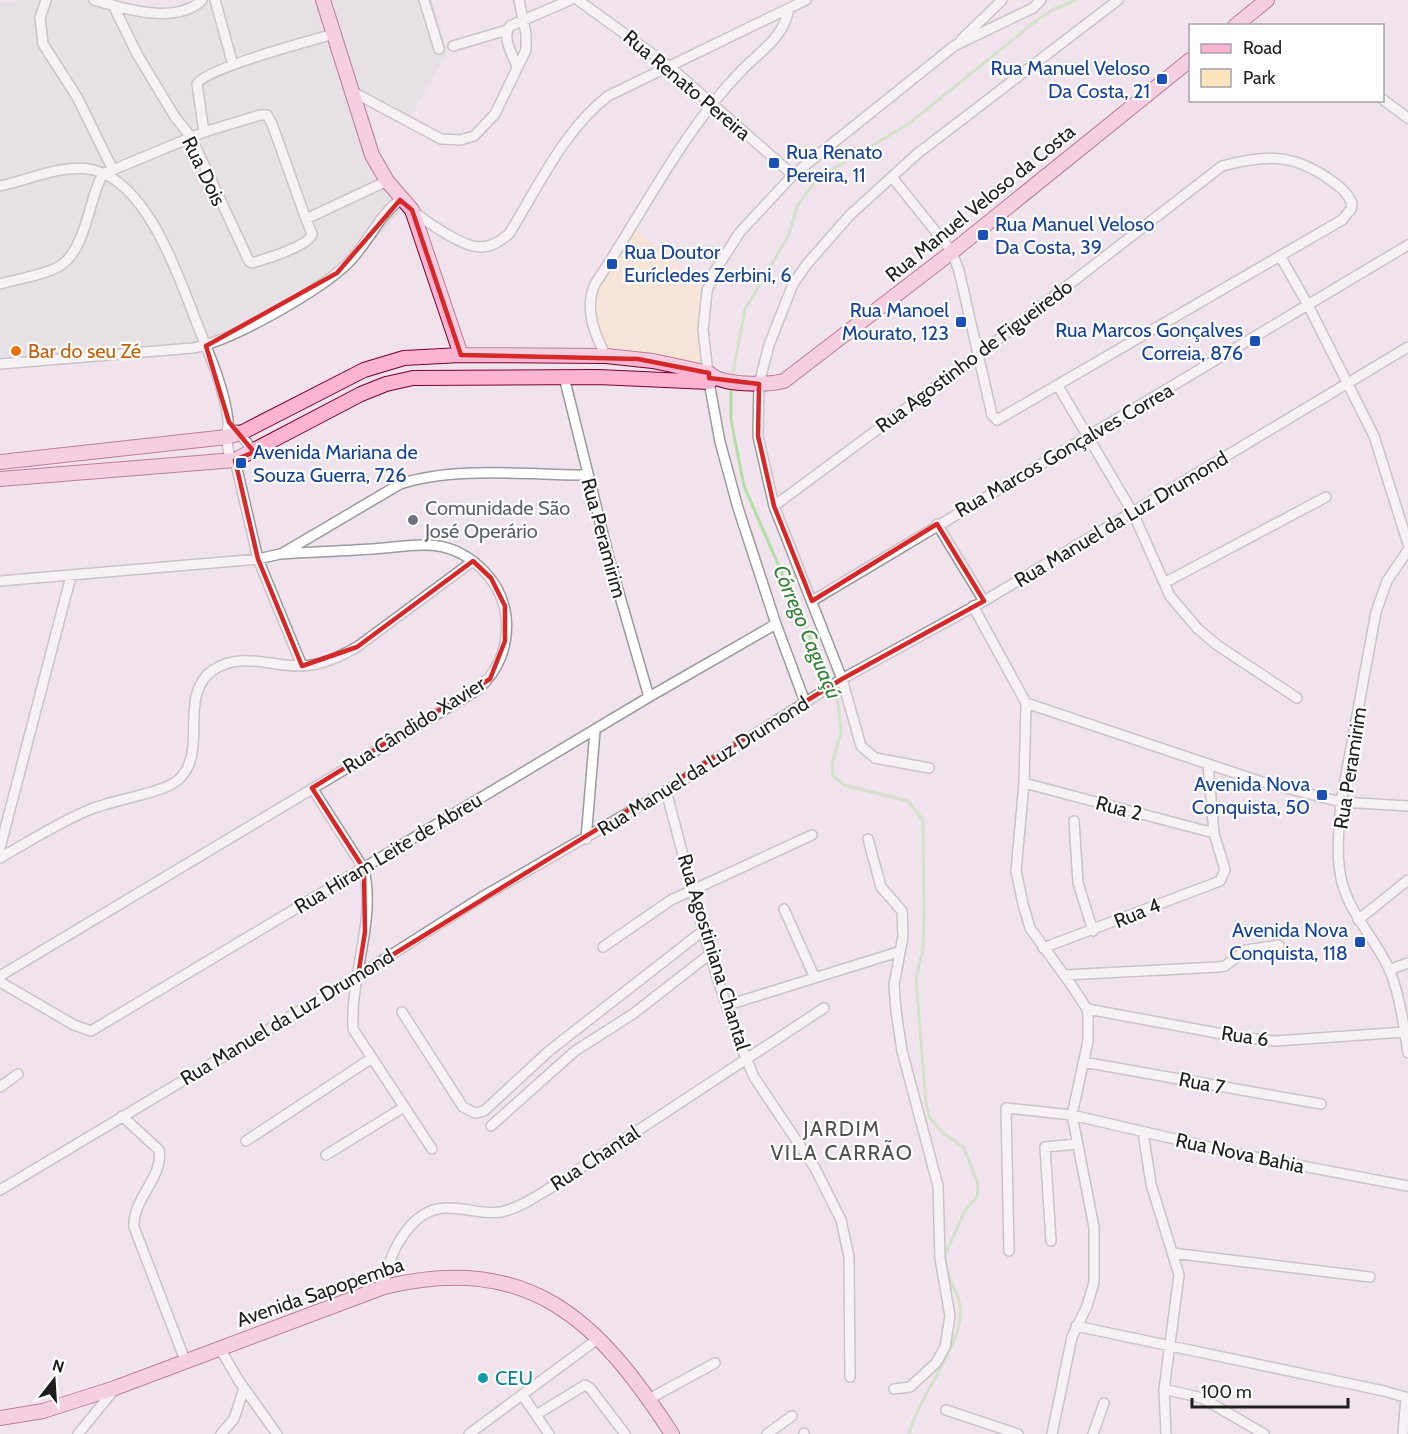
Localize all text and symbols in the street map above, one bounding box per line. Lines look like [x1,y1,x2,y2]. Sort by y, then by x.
legend [1189,24,1384,102]
street label: Rua Renato Pereira [618,25,756,145]
text: Road [1243,37,1282,59]
place label: Rua Manuel Veloso Da Costa, 21 [991,56,1150,103]
text: Park [1243,67,1276,89]
marker: Rua Manuel Veloso Da Costa, 21 [1155,72,1169,86]
street label: Rua Manuel Veloso da Costa [880,119,1080,287]
street label: Rua Dois [177,132,231,210]
place label: Rua Renato Pereira, 11 [786,140,883,187]
marker: Rua Renato Pereira, 11 [767,156,781,170]
place label: Rua Manuel Veloso Da Costa, 39 [995,212,1154,259]
marker: Rua Manuel Veloso Da Costa, 39 [976,228,990,242]
place label: Rua Doutor Eurícledes Zerbini, 6 [624,240,792,287]
marker: Rua Doutor Eurícledes Zerbini, 6 [605,257,619,271]
street label: Rua Agostinho de Figueiredo [871,274,1077,438]
place label: Rua Manoel Mourato, 123 [842,298,949,345]
marker: Rua Manoel Mourato, 123 [954,315,968,329]
place label: Rua Marcos Gonçalves Correia, 876 [1055,318,1243,365]
marker: Rua Marcos Gonçalves Correia, 876 [1248,334,1262,348]
place label: Bar do seu Zé [28,339,141,363]
marker: Bar do seu Zé [9,344,23,358]
street label: Rua Marcos Gonçalves Correa [951,378,1178,522]
place label: Avenida Mariana de Souza Guerra, 726 [253,440,418,487]
street label: Rua Manuel da Luz Drumond [1010,446,1232,592]
marker: Avenida Mariana de Souza Guerra, 726 [234,456,248,470]
street label: Rua Peramirim [576,475,632,601]
place label: Comunidade São José Operário [424,496,570,543]
marker: Comunidade São José Operário [406,513,420,527]
water label: Córrego Caguaçú [768,561,847,702]
street label: Rua Cândido Xavier [338,671,490,778]
street label: Rua Manuel da Luz Drumond [593,691,813,841]
street label: Rua Peramirim [1328,705,1372,831]
place label: Avenida Nova Conquista, 50 [1192,772,1310,819]
street label: Rua Hiram Leite de Abreu [290,788,486,918]
marker: Avenida Nova Conquista, 50 [1315,788,1329,802]
street label: Rua 2 [1093,790,1145,826]
street label: Rua Agostiniana Chantal [673,851,755,1053]
street label: Rua 4 [1110,893,1164,933]
place label: Avenida Nova Conquista, 118 [1229,918,1348,965]
marker: Avenida Nova Conquista, 118 [1353,935,1367,949]
street label: Rua Manuel da Luz Drumond [176,944,398,1090]
street label: Rua 6 [1220,1021,1270,1051]
street label: Rua 7 [1177,1067,1227,1099]
district label: JARDIM VILA CARRÃO [771,1116,913,1165]
street label: Rua Chantal [546,1120,644,1196]
street label: Rua Nova Bahia [1173,1128,1307,1178]
street label: Avenida Sapopemba [233,1252,407,1332]
north arrow [24,1350,84,1410]
text: N [50,1355,66,1377]
place label: CEU [495,1366,533,1390]
marker: CEU [476,1371,490,1385]
scale bar [1192,1371,1348,1409]
text: 100 m [1201,1381,1252,1403]

